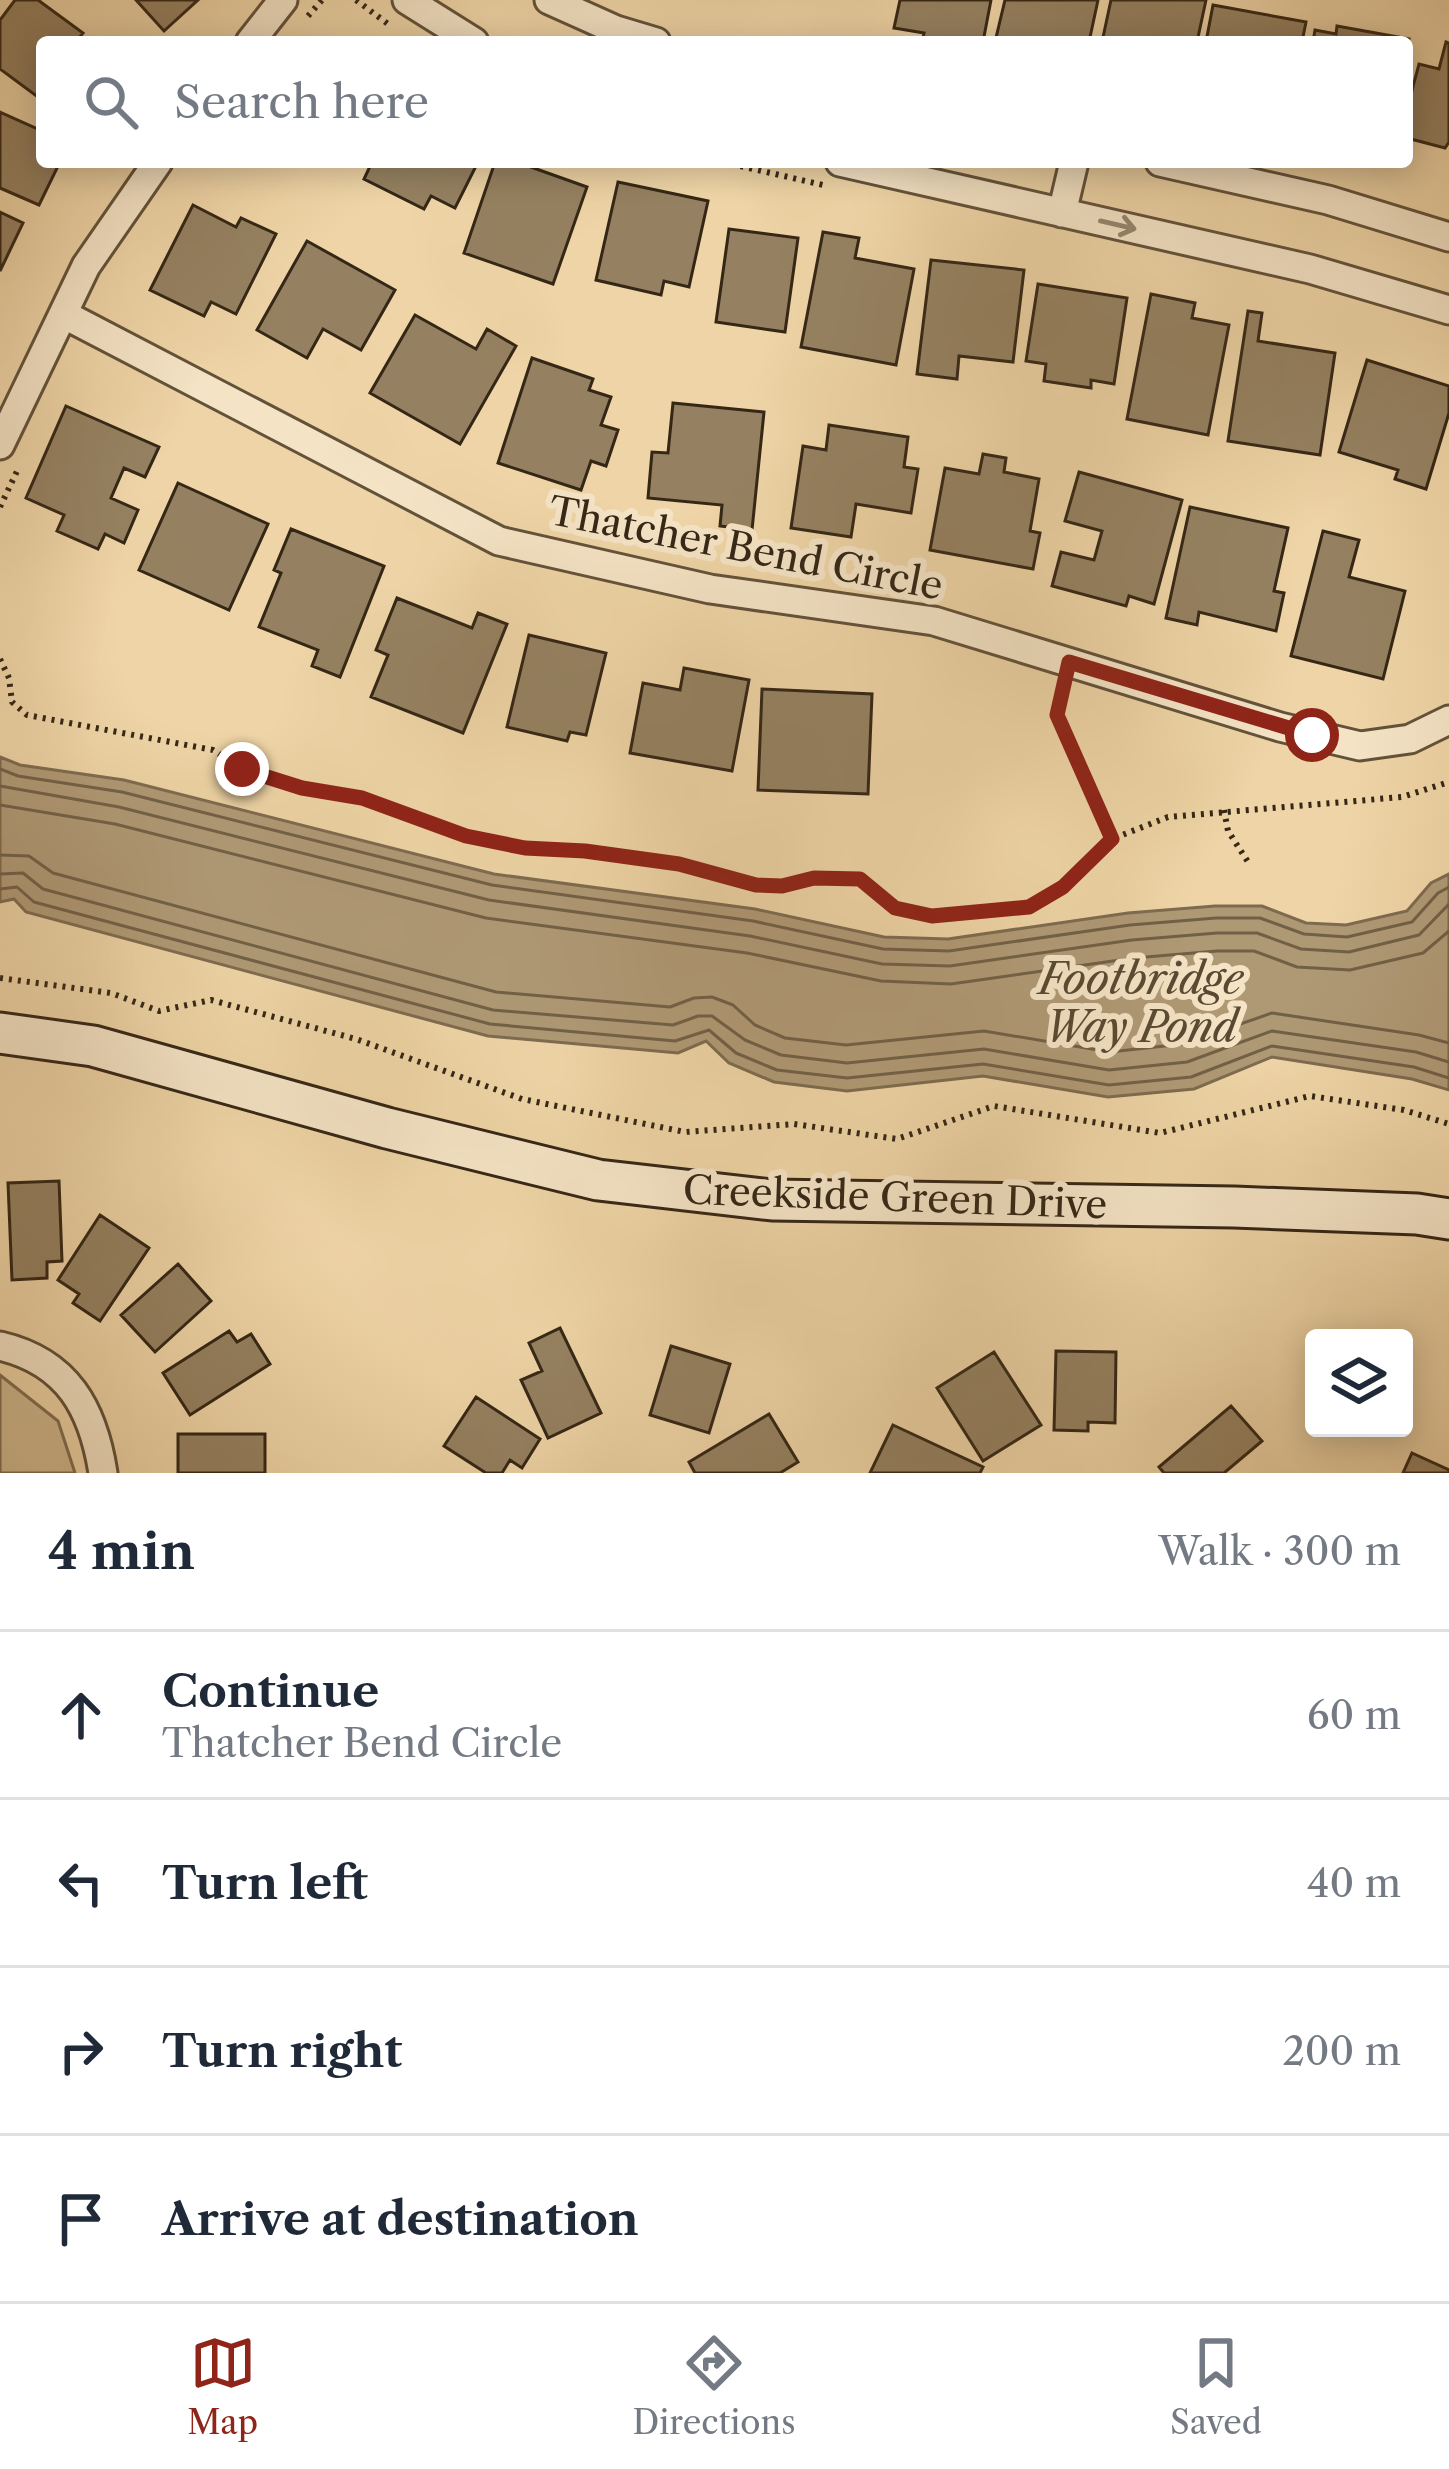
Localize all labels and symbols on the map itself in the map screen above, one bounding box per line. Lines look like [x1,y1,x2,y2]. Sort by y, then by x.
one-way arrow [1098,215,1136,238]
street label: Thatcher Bend Circle [545,486,947,610]
route start [1285,708,1339,762]
route end [215,742,269,796]
water label: Footbridge Way Pond [1036,953,1245,1053]
street label: Creekside Green Drive [682,1166,1108,1228]

